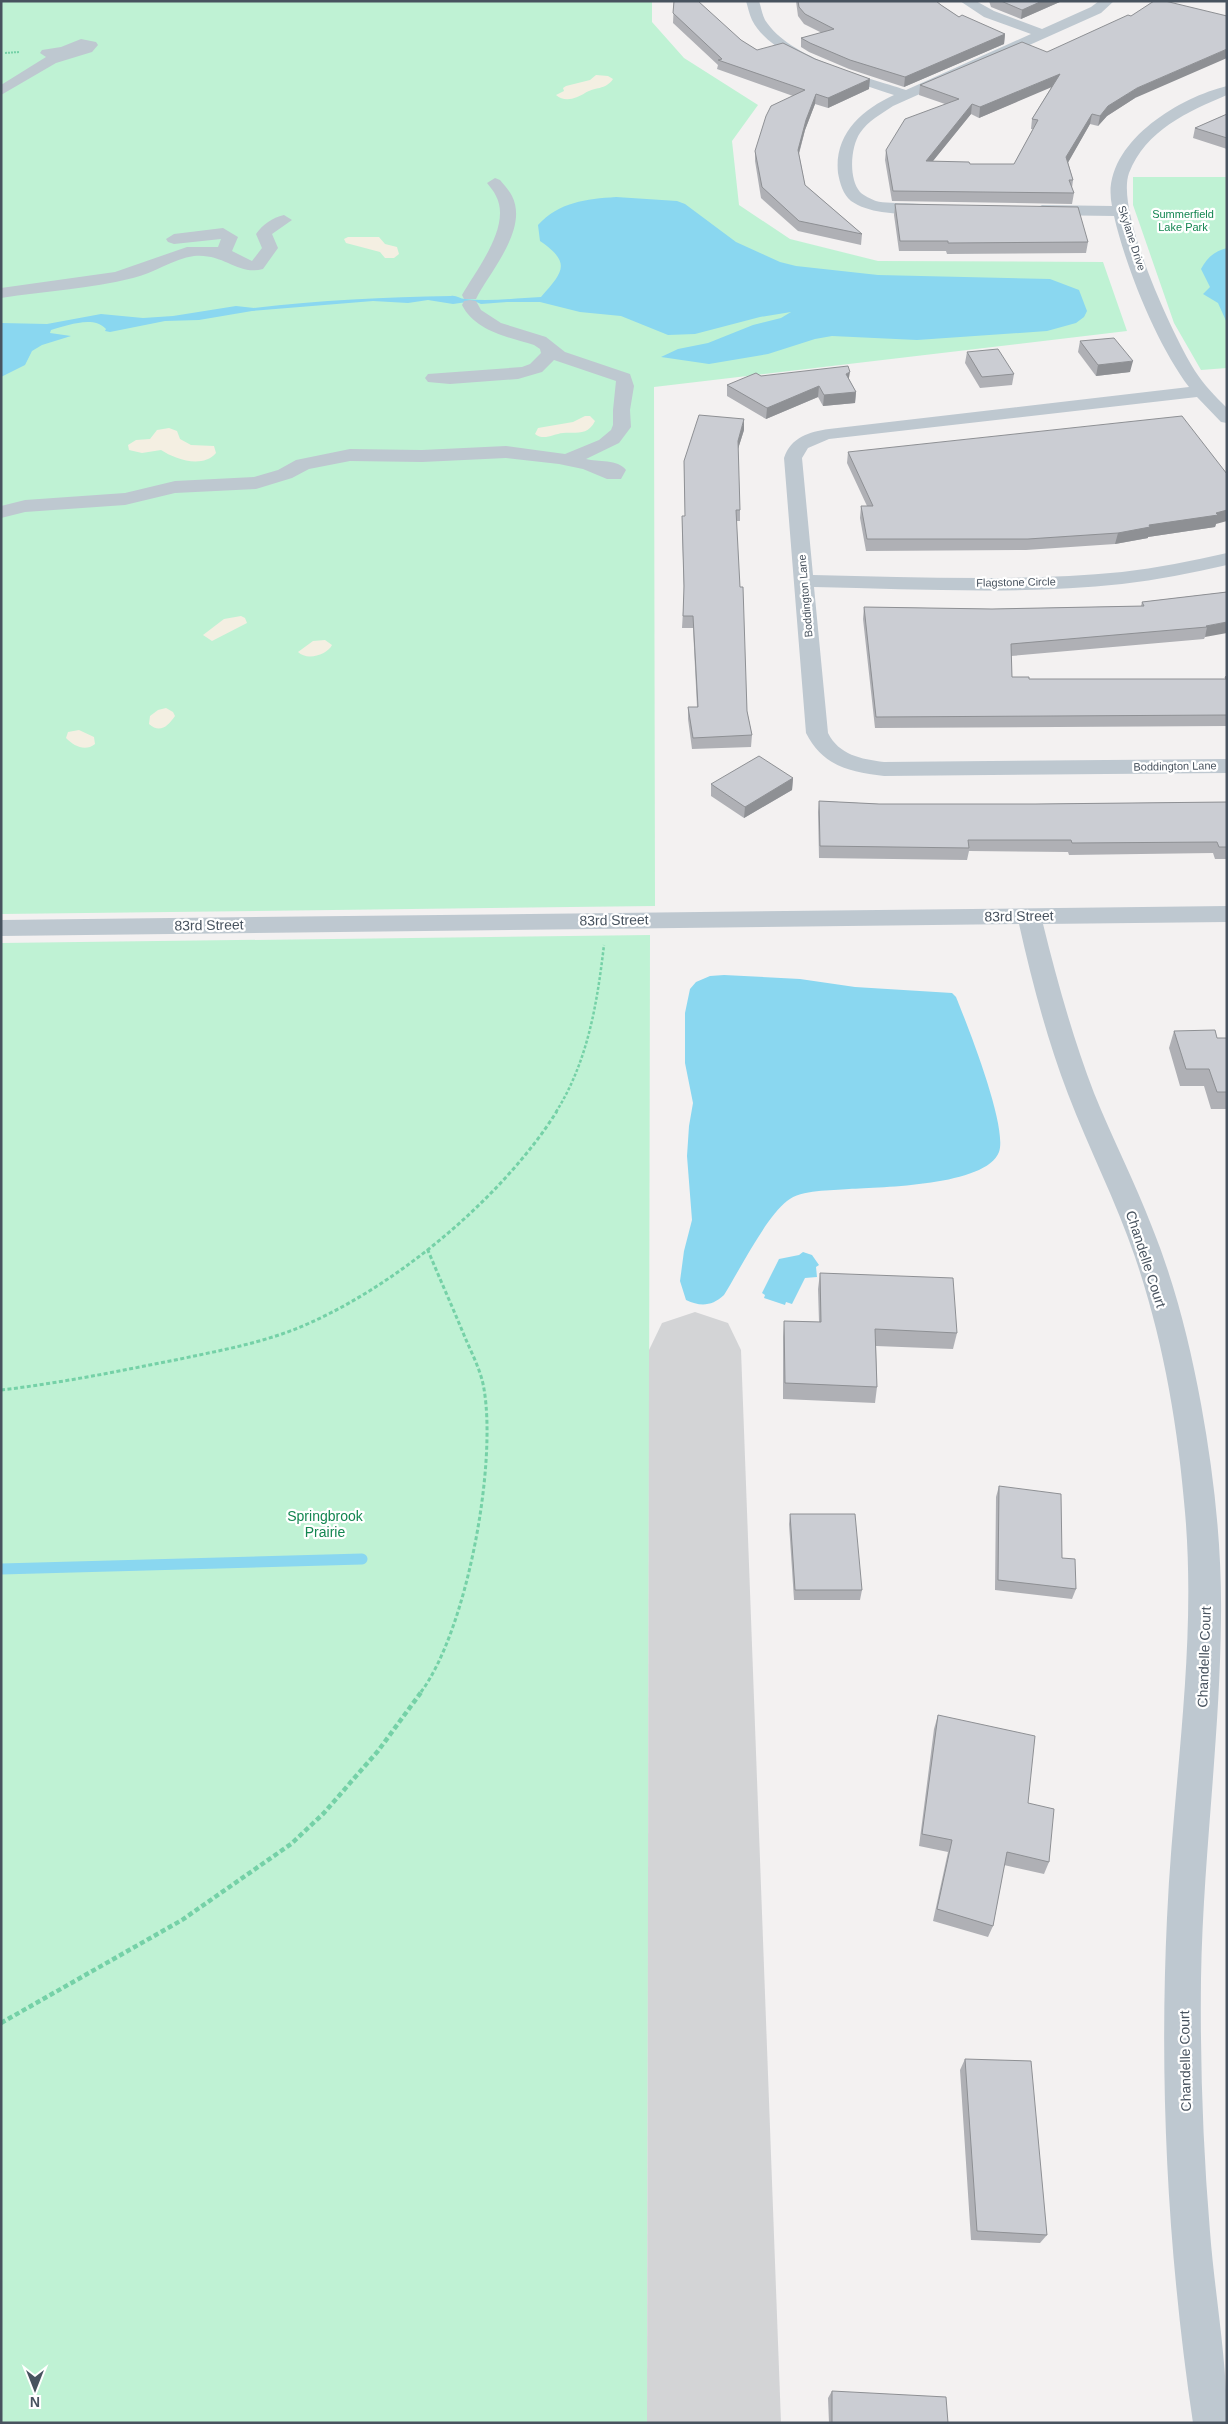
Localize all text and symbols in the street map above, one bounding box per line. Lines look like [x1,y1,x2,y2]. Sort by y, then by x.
street label: Skylane Drive [1116,204,1148,272]
park label: Summerfield Lake Park [1152,208,1214,233]
street label: Boddington Lane [795,554,815,638]
street label: Flagstone Circle [976,575,1056,589]
street label: Boddington Lane [1133,759,1217,773]
street label: 83rd Street [984,907,1054,925]
street label: 83rd Street [579,911,649,929]
street label: 83rd Street [174,916,244,934]
street label: Chandelle Court [1123,1208,1169,1310]
park label: Springbrook Prairie [287,1508,364,1540]
street label: Chandelle Court [1194,1606,1214,1708]
street label: Chandelle Court [1176,2010,1194,2112]
north arrow [10,2364,60,2414]
text: N [30,2394,40,2410]

